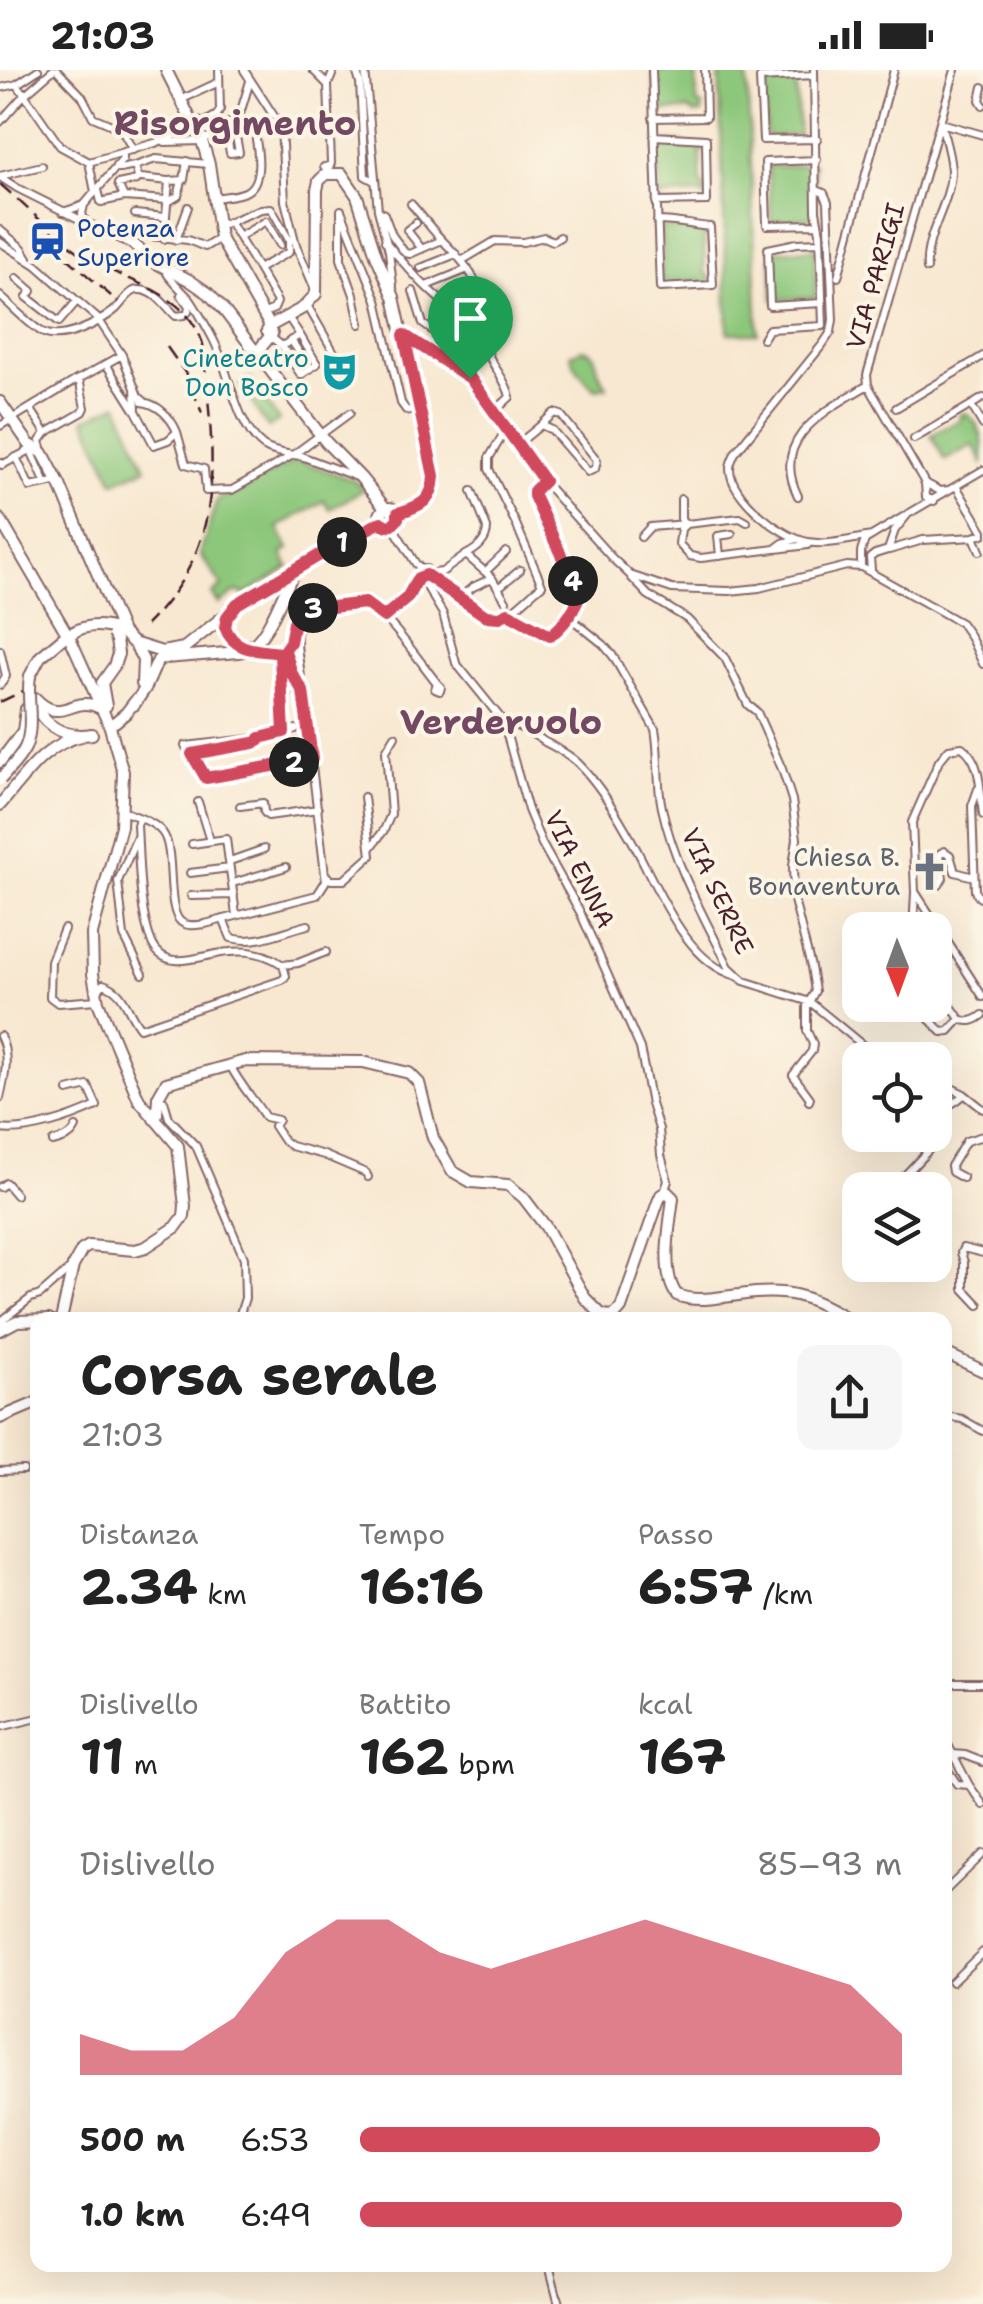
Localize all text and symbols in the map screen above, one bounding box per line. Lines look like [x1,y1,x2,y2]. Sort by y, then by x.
text: 21:03 [50,10,155,61]
district label: Risorgimento [113,99,357,146]
street label: VIA PARIGI [838,199,912,353]
place label: Potenza Superiore [77,211,190,274]
station icon: Potenza Superiore [26,221,68,263]
pin [428,276,513,379]
icon: arrive [443,291,498,346]
place label: Cineteatro Don Bosco [182,341,309,404]
theatre icon: Cineteatro Don Bosco [318,351,360,393]
pin: 1 [317,517,367,567]
text: 1 [336,523,348,561]
pin: 4 [548,556,598,606]
text: 4 [563,562,583,600]
pin: 3 [288,583,338,633]
text: 3 [303,589,323,627]
district label: Verderuolo [400,698,602,745]
pin: 2 [269,737,319,787]
text: 2 [284,743,304,781]
street label: VIA ENNA [537,804,623,934]
street label: VIA SERRE [674,822,762,960]
place label: Chiesa B. Bonaventura [748,840,900,903]
church icon: Chiesa B. Bonaventura [909,850,951,892]
north arrow [842,912,952,1022]
map controls [842,912,952,1282]
button: locate [842,1042,952,1152]
button: layers [842,1172,952,1282]
text: Corsa serale [80,1338,438,1412]
button: share [797,1345,902,1450]
text: 21:03 [80,1413,164,1456]
text: Distanza [80,1515,198,1553]
text: Tempo [359,1515,445,1553]
text: Passo [638,1515,714,1553]
text: 2.34 [80,1553,198,1620]
text: 16:16 [359,1553,484,1620]
text: 6:57 [638,1553,753,1620]
text: km [198,1575,247,1613]
text: /km [753,1575,813,1613]
text: Dislivello [80,1685,199,1723]
text: Battito [359,1685,451,1723]
text: kcal [638,1685,692,1723]
text: 11 [80,1723,124,1790]
text: 162 [359,1723,449,1790]
text: 167 [638,1723,726,1790]
text: m [124,1745,158,1783]
text: bpm [449,1745,515,1783]
text: Dislivello [80,1842,216,1885]
text: 85–93 m [757,1842,902,1885]
text: 500 m [80,2118,185,2161]
text: 6:53 [240,2118,310,2161]
text: 1.0 km [80,2193,185,2236]
text: 6:49 [240,2193,312,2236]

